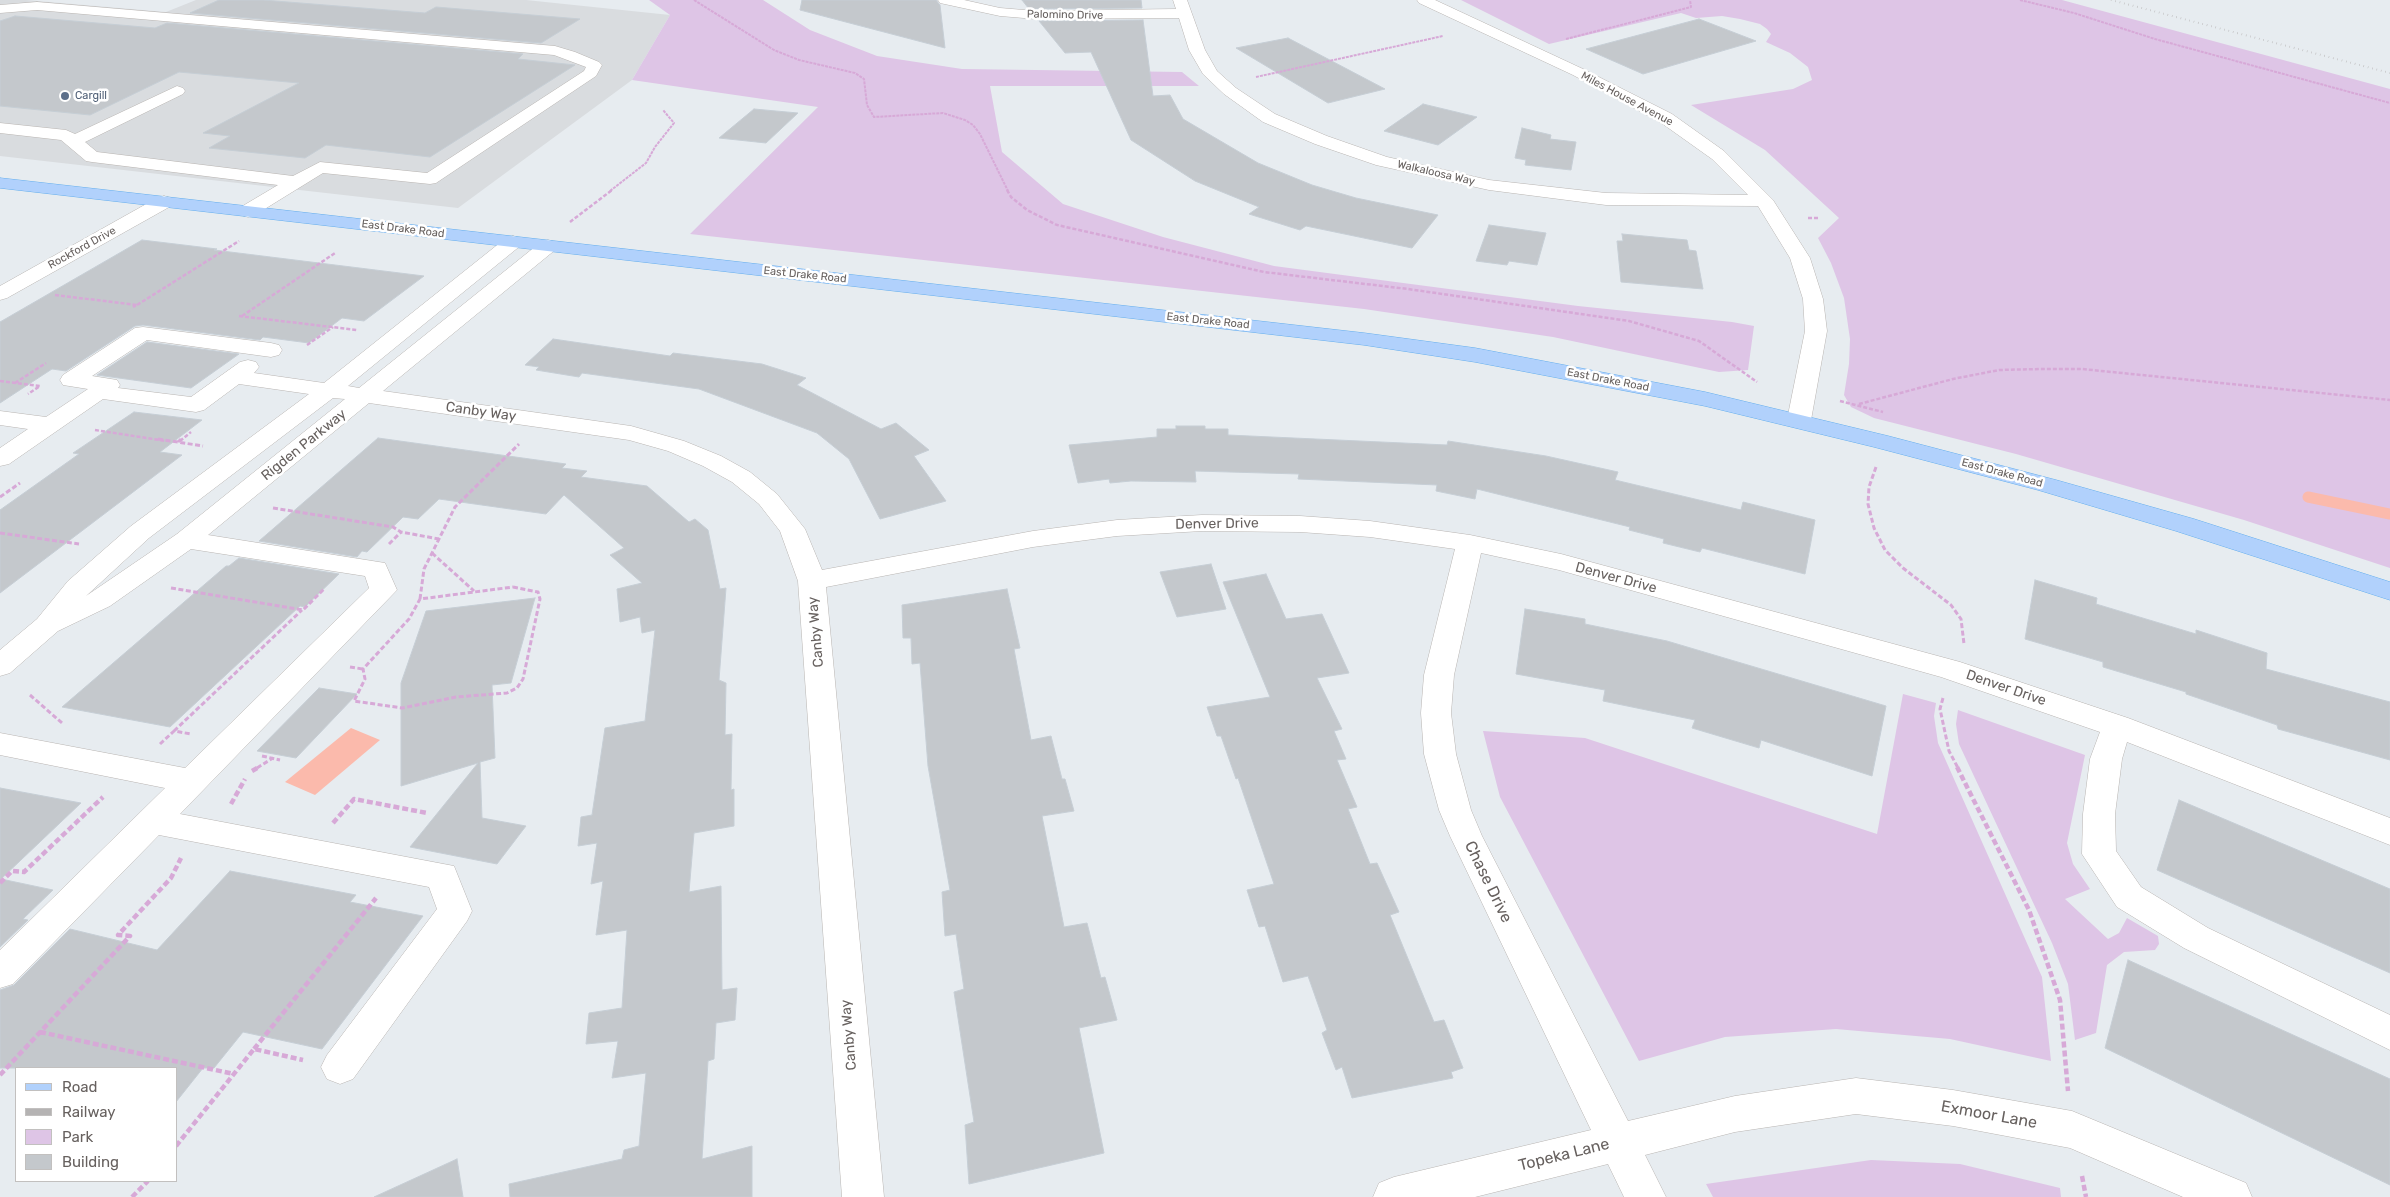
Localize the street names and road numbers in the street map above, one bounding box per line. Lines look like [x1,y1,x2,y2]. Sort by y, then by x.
street label: Palomino Drive [1027,8,1103,22]
street label: Miles House Avenue [1579,69,1675,129]
street label: Walkaloosa Way [1396,158,1476,188]
street label: East Drake Road [361,217,445,241]
street label: Rockford Drive [46,224,118,272]
street label: East Drake Road [763,264,847,286]
street label: East Drake Road [1166,310,1250,332]
street label: East Drake Road [1566,366,1650,394]
street label: Canby Way [445,399,517,425]
street label: Rigden Parkway [258,406,350,484]
street label: East Drake Road [1960,456,2044,490]
street label: Denver Drive [1175,515,1259,533]
street label: Denver Drive [1573,559,1659,597]
street label: Canby Way [805,596,827,668]
street label: Denver Drive [1964,666,2048,710]
street label: Chase Drive [1460,838,1516,926]
street label: Canby Way [838,999,860,1071]
street label: Exmoor Lane [1939,1097,2039,1133]
street label: Topeka Lane [1517,1134,1611,1176]

